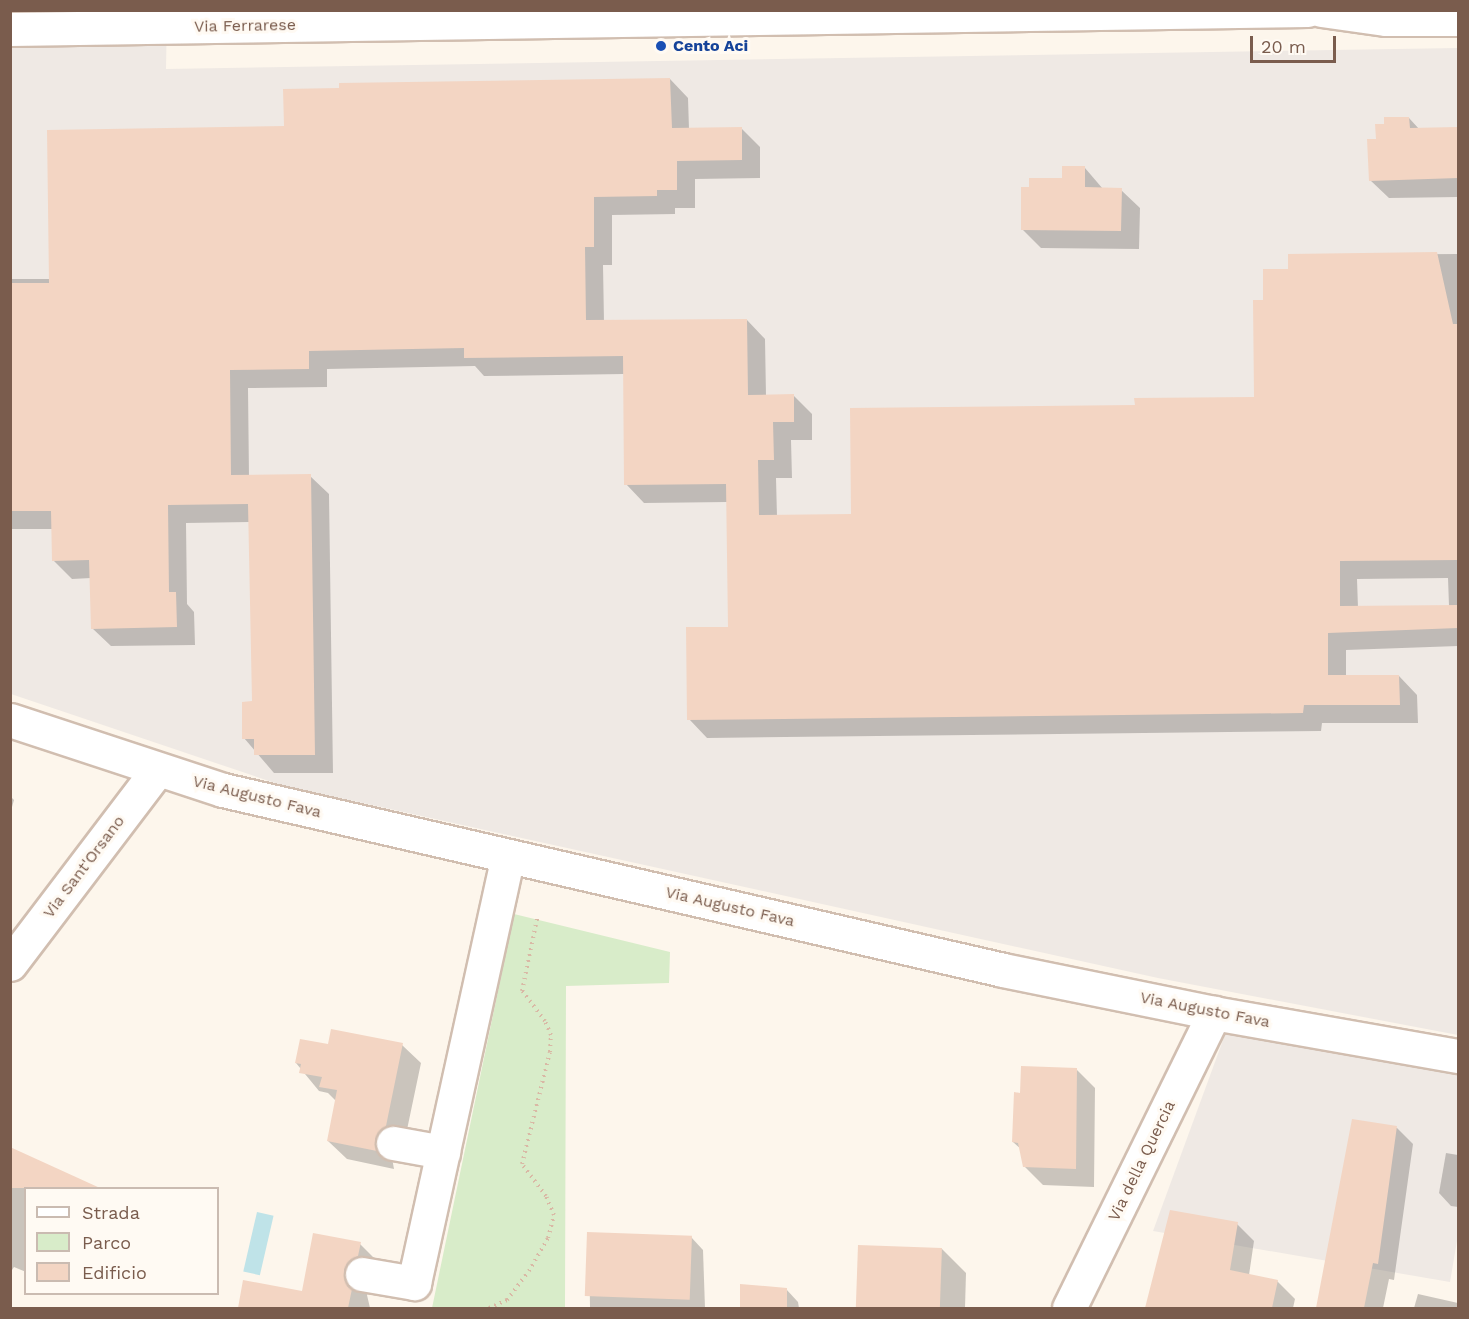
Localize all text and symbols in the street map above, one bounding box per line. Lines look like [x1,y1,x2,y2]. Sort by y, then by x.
street label: Via Ferrarese [194,16,296,36]
scale bar [1253,24,1338,62]
place label: Cento Aci [673,36,749,56]
text: 20 m [1261,36,1306,57]
marker: Cento Aci [654,39,668,53]
street label: Via Augusto Fava [190,772,324,822]
street label: Via Sant'Orsano [39,812,129,922]
street label: Via Augusto Fava [663,883,797,931]
street label: Via Augusto Fava [1138,988,1272,1032]
street label: Via della Quercia [1104,1097,1180,1225]
legend [24,1187,219,1295]
text: Strada [82,1202,140,1223]
text: Parco [82,1232,131,1253]
text: Edificio [82,1262,147,1283]

